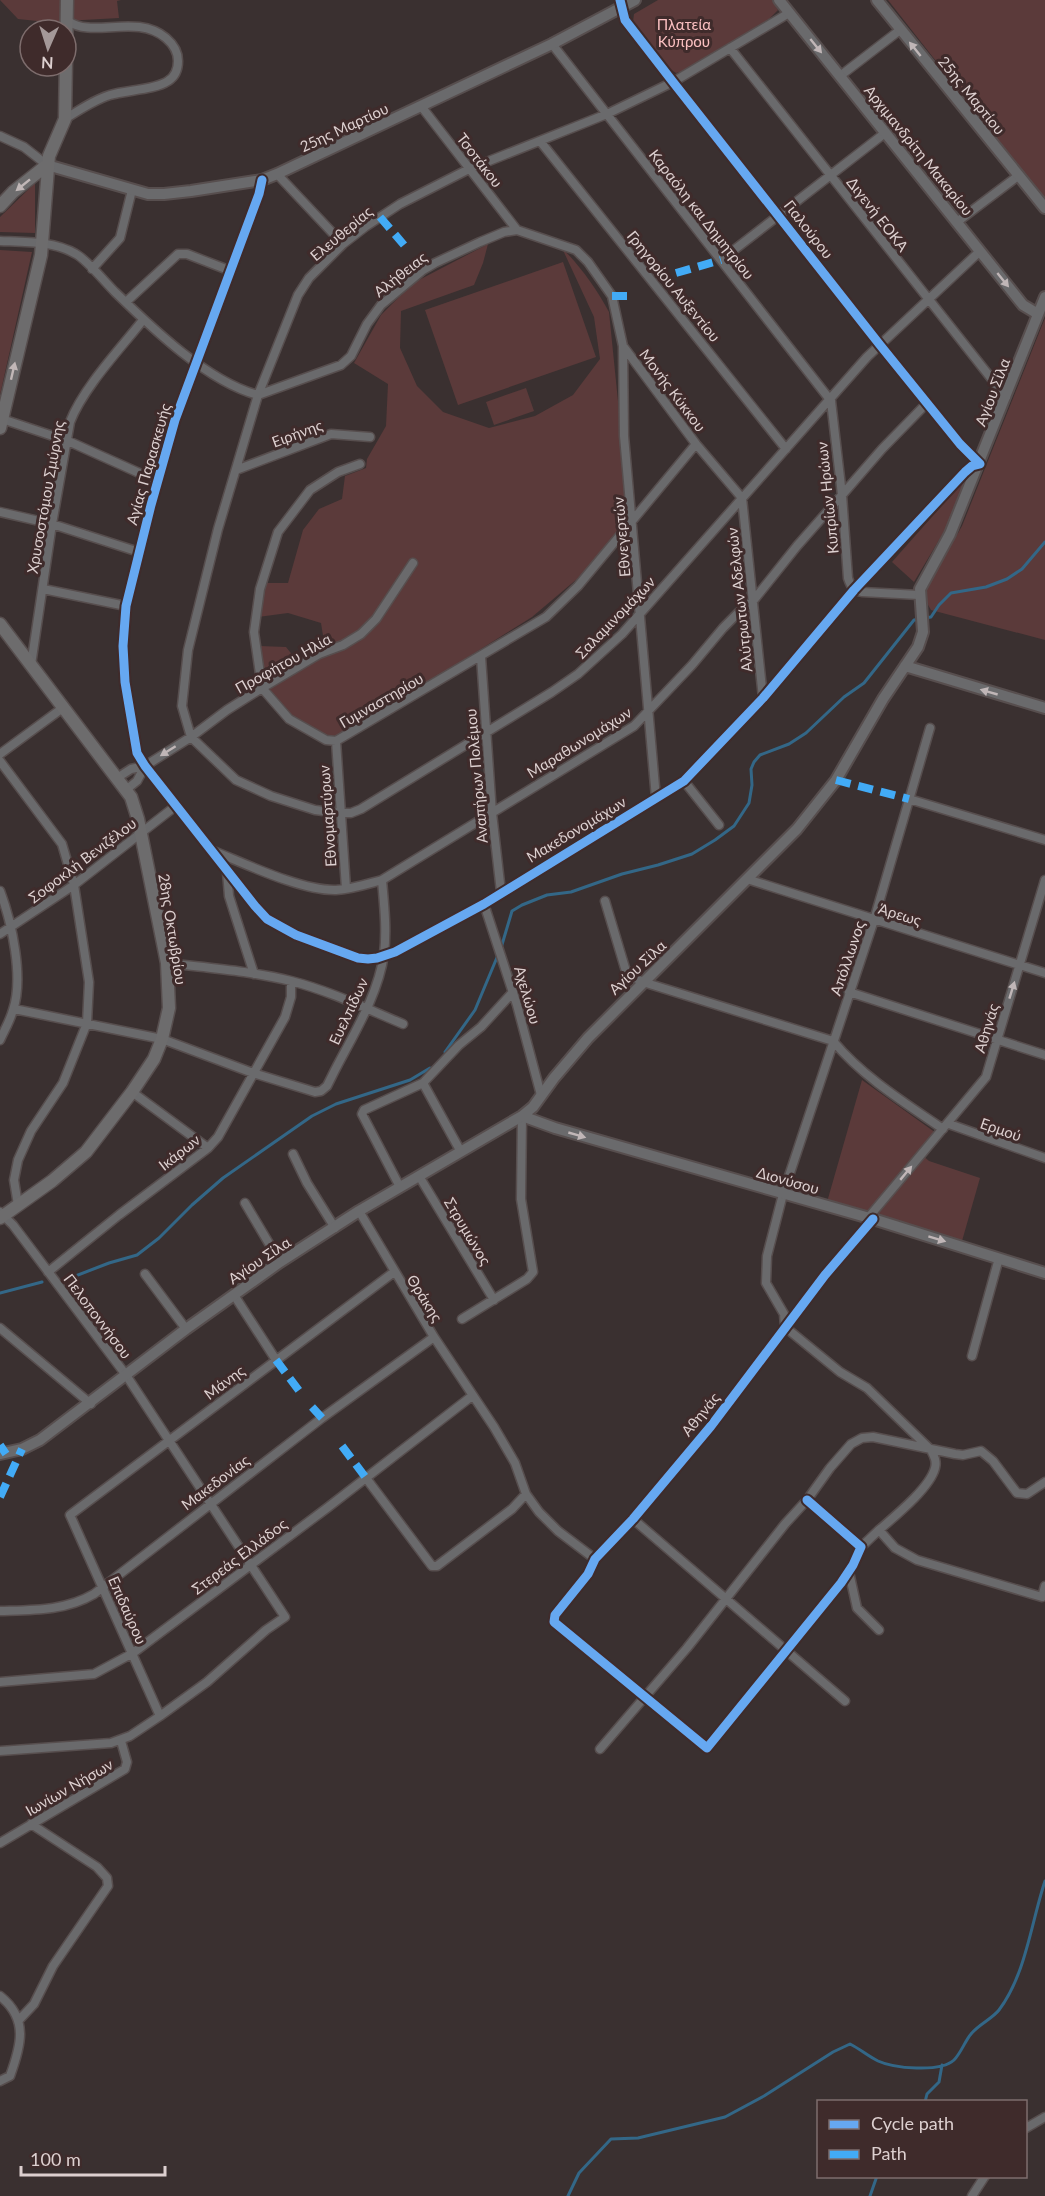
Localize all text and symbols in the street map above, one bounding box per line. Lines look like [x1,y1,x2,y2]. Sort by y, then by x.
park label: Πλατεία Κύπρου [657,15,711,50]
north arrow [18,18,78,78]
one-way arrow [809,38,822,54]
one-way arrow [910,41,922,56]
street label: 25ης Μαρτίου [935,52,1009,138]
text: N [41,54,54,73]
street label: Αρχιμανδρίτη Μακαρίου [861,81,977,219]
street label: 25ης Μαρτίου [297,99,391,155]
street label: Τσοτάκου [453,129,507,191]
street label: Καραόλη και Δημητρίου [646,145,758,283]
street label: Διγενή ΕΟΚΑ [843,173,913,255]
one-way arrow [15,178,31,191]
street label: Γιαλούρου [781,196,837,262]
street label: Ελευθερίας [306,202,376,264]
street label: Γρηγορίου Αυξεντίου [623,227,724,346]
street label: Αλήθειας [370,248,430,300]
one-way arrow [996,272,1009,288]
street label: Μονής Κύκκου [636,345,710,435]
street label: Αγίου Σίλα [971,355,1013,429]
one-way arrow [9,362,19,381]
street label: Αγίας Παρασκευής [122,401,174,527]
street label: Ειρήνης [269,415,325,450]
street label: Χρυσοστόμου Σμύρνης [23,419,67,575]
street label: Κυπρίων Ηρώων [812,441,842,555]
street label: Εθνεγερτών [609,496,633,578]
street label: Αλύτρωτων Αδελφών [722,527,756,673]
street label: Σαλαμινομάχων [571,572,659,662]
street label: Προφήτου Ηλία [232,629,334,697]
street label: Γυμναστηρίου [336,669,426,731]
one-way arrow [980,687,998,696]
street label: Μαραθωνομάχων [523,702,635,781]
street label: Αναπήρων Πολέμου [461,708,491,844]
one-way arrow [160,746,176,757]
street label: Εθνομαρτύρων [314,764,340,867]
street label: Μακεδονομάχων [523,792,629,866]
street label: Σοφοκλή Βενιζέλου [25,814,139,906]
street label: 28ης Οκτωβρίου [155,872,191,986]
street label: Άρεως [876,899,924,929]
street label: Απόλλωνος [826,918,868,998]
street label: Αγίου Σίλα [605,936,669,998]
street label: Αχελώου [511,964,545,1026]
street label: Ευελπίδων [325,974,371,1047]
one-way arrow [1008,981,1017,999]
street label: Αθηνάς [970,1001,1002,1055]
street label: Ερμού [978,1114,1024,1144]
street label: Ικάρων [155,1130,204,1174]
one-way arrow [569,1131,587,1140]
street label: Διονύσου [755,1163,821,1197]
one-way arrow [899,1166,912,1181]
street label: Στρυμώνος [441,1194,495,1268]
street label: Αγίου Σίλα [224,1232,294,1287]
one-way arrow [929,1235,947,1244]
street label: Πελοποννήσου [60,1270,136,1362]
street label: Θράκης [403,1271,447,1325]
street label: Μάνης [200,1361,248,1403]
street label: Αθηνάς [677,1389,723,1439]
street label: Μακεδονίας [177,1451,253,1513]
street label: Στερεάς Ελλάδος [188,1514,290,1598]
street label: Επιδαύρου [105,1573,151,1647]
street label: Ιωνίων Νήσων [22,1755,116,1819]
legend [817,2100,1027,2178]
text: Cycle path [871,2112,954,2134]
scale bar [21,2139,165,2177]
text: Path [871,2142,907,2164]
text: 100 m [30,2148,81,2170]

